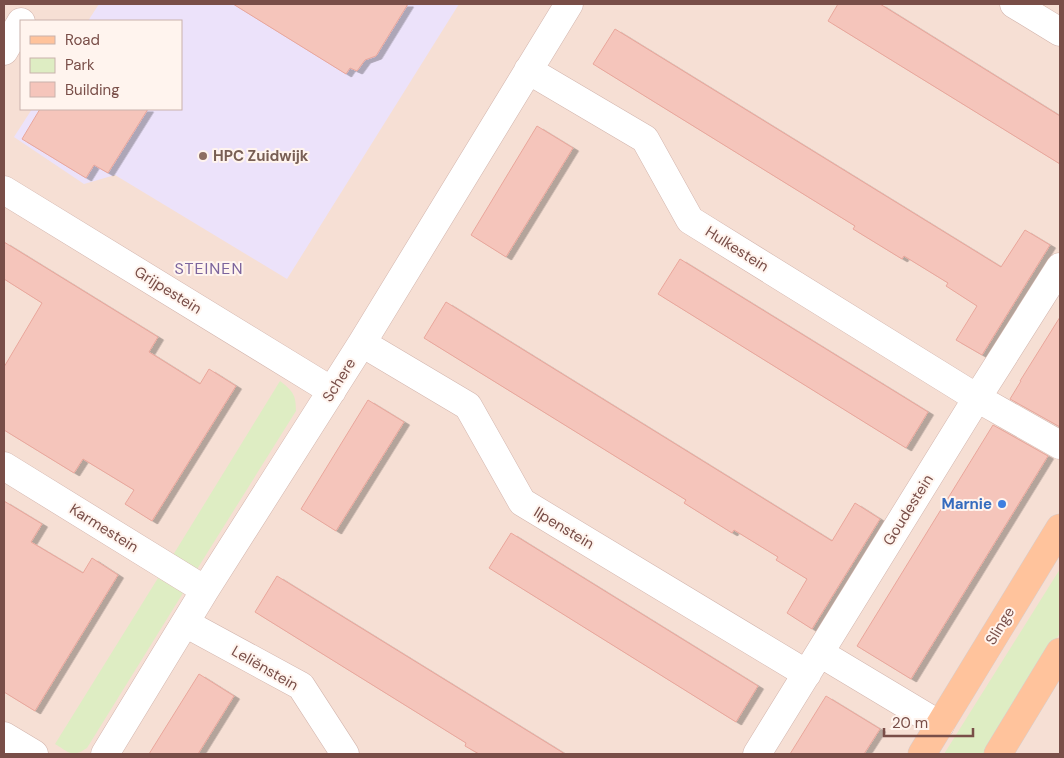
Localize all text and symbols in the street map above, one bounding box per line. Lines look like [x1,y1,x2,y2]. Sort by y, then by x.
legend [20,20,182,110]
text: Road [65,30,100,50]
text: Park [65,55,95,75]
text: Building [65,80,120,100]
place label: HPC Zuidwijk [213,146,309,166]
marker: HPC Zuidwijk [197,150,209,162]
street label: Hulkestein [701,222,773,276]
district label: STEINEN [175,258,243,279]
street label: Grijpestein [131,261,205,319]
street label: Schere [318,354,360,406]
street label: Goudestein [878,471,938,549]
place label: Marnie [941,494,992,514]
marker: Marnie [996,498,1008,510]
street label: Karmestein [66,499,142,557]
street label: Ilpenstein [530,502,598,554]
street label: Slinge [981,603,1019,649]
street label: Leliënstein [228,641,302,695]
scale bar [884,706,973,738]
text: 20 m [892,713,928,733]

